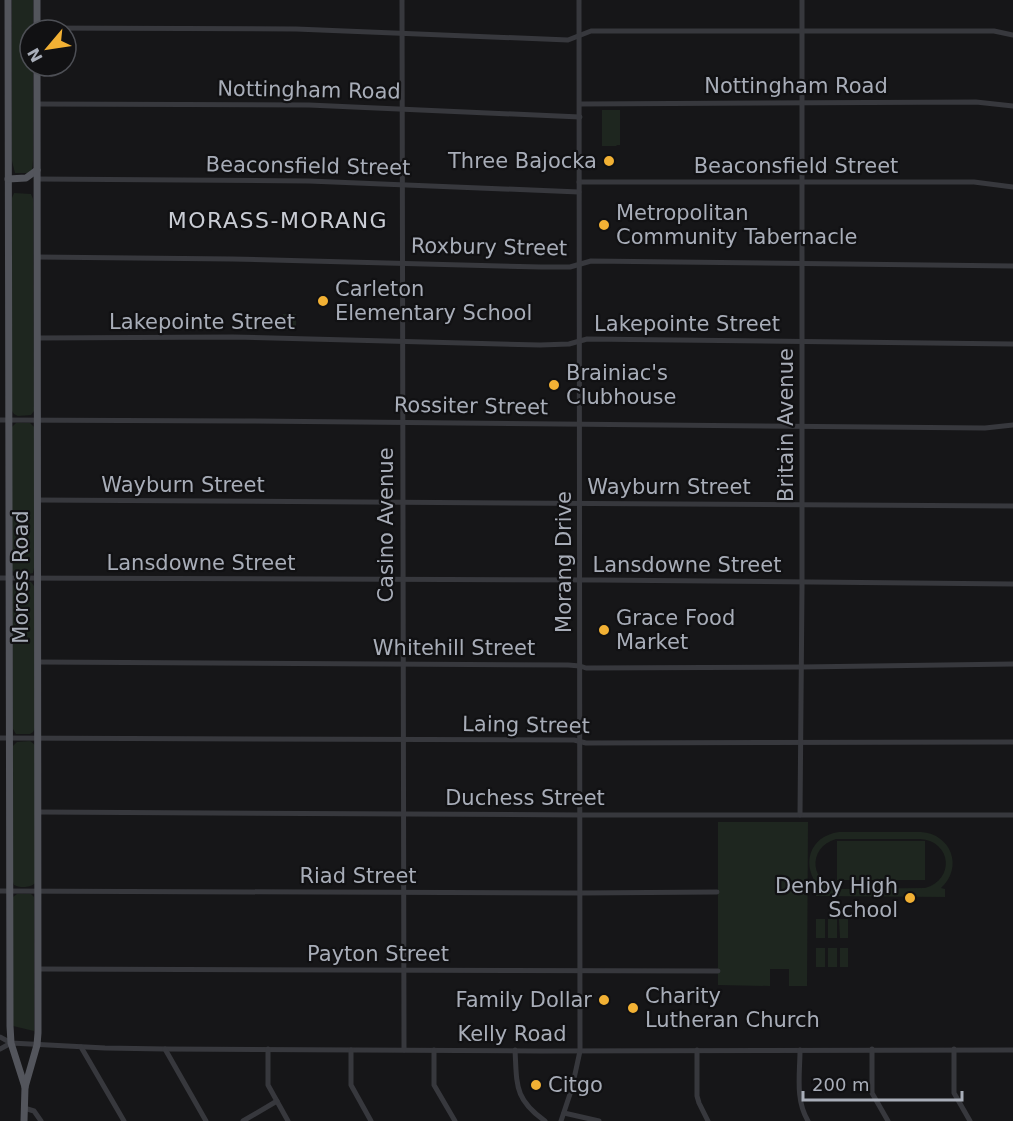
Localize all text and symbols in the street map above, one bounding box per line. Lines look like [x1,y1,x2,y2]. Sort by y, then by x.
north arrow [18,18,78,78]
text: N [24,45,47,65]
street label: Nottingham Road [704,74,888,98]
street label: Nottingham Road [217,76,401,104]
place label: Three Bajocka [447,149,597,173]
street label: Beaconsfield Street [205,152,411,180]
marker: Three Bajocka [602,154,616,168]
street label: Beaconsfield Street [694,154,898,178]
place label: Metropolitan Community Tabernacle [616,201,857,249]
district label: MORASS-MORANG [168,208,388,233]
marker: Metropolitan Community Tabernacle [597,218,611,232]
street label: Roxbury Street [411,234,567,260]
place label: Carleton Elementary School [335,277,532,325]
marker: Carleton Elementary School [316,294,330,308]
street label: Lakepointe Street [109,310,295,334]
street label: Lakepointe Street [594,312,780,336]
street label: Britain Avenue [774,348,798,502]
place label: Brainiac's Clubhouse [566,361,676,409]
marker: Brainiac's Clubhouse [547,378,561,392]
street label: Rossiter Street [394,393,548,419]
street label: Casino Avenue [374,447,398,603]
street label: Wayburn Street [101,473,265,497]
street label: Wayburn Street [587,475,751,499]
street label: Morang Drive [552,491,576,633]
street label: Moross Road [9,510,33,644]
street label: Lansdowne Street [107,551,295,575]
street label: Lansdowne Street [593,553,781,577]
place label: Grace Food Market [616,606,735,654]
marker: Grace Food Market [597,623,611,637]
street label: Whitehill Street [373,636,535,660]
street label: Laing Street [462,712,590,738]
street label: Duchess Street [445,786,605,810]
street label: Riad Street [299,864,417,888]
place label: Denby High School [775,874,898,922]
marker: Denby High School [903,891,917,905]
street label: Payton Street [307,942,449,966]
place label: Charity Lutheran Church [645,984,820,1032]
place label: Family Dollar [456,988,592,1012]
marker: Family Dollar [597,993,611,1007]
marker: Charity Lutheran Church [626,1001,640,1015]
street label: Kelly Road [457,1022,567,1046]
scale bar [803,1064,962,1102]
place label: Citgo [548,1073,603,1097]
text: 200 m [812,1074,870,1095]
marker: Citgo [529,1078,543,1092]

